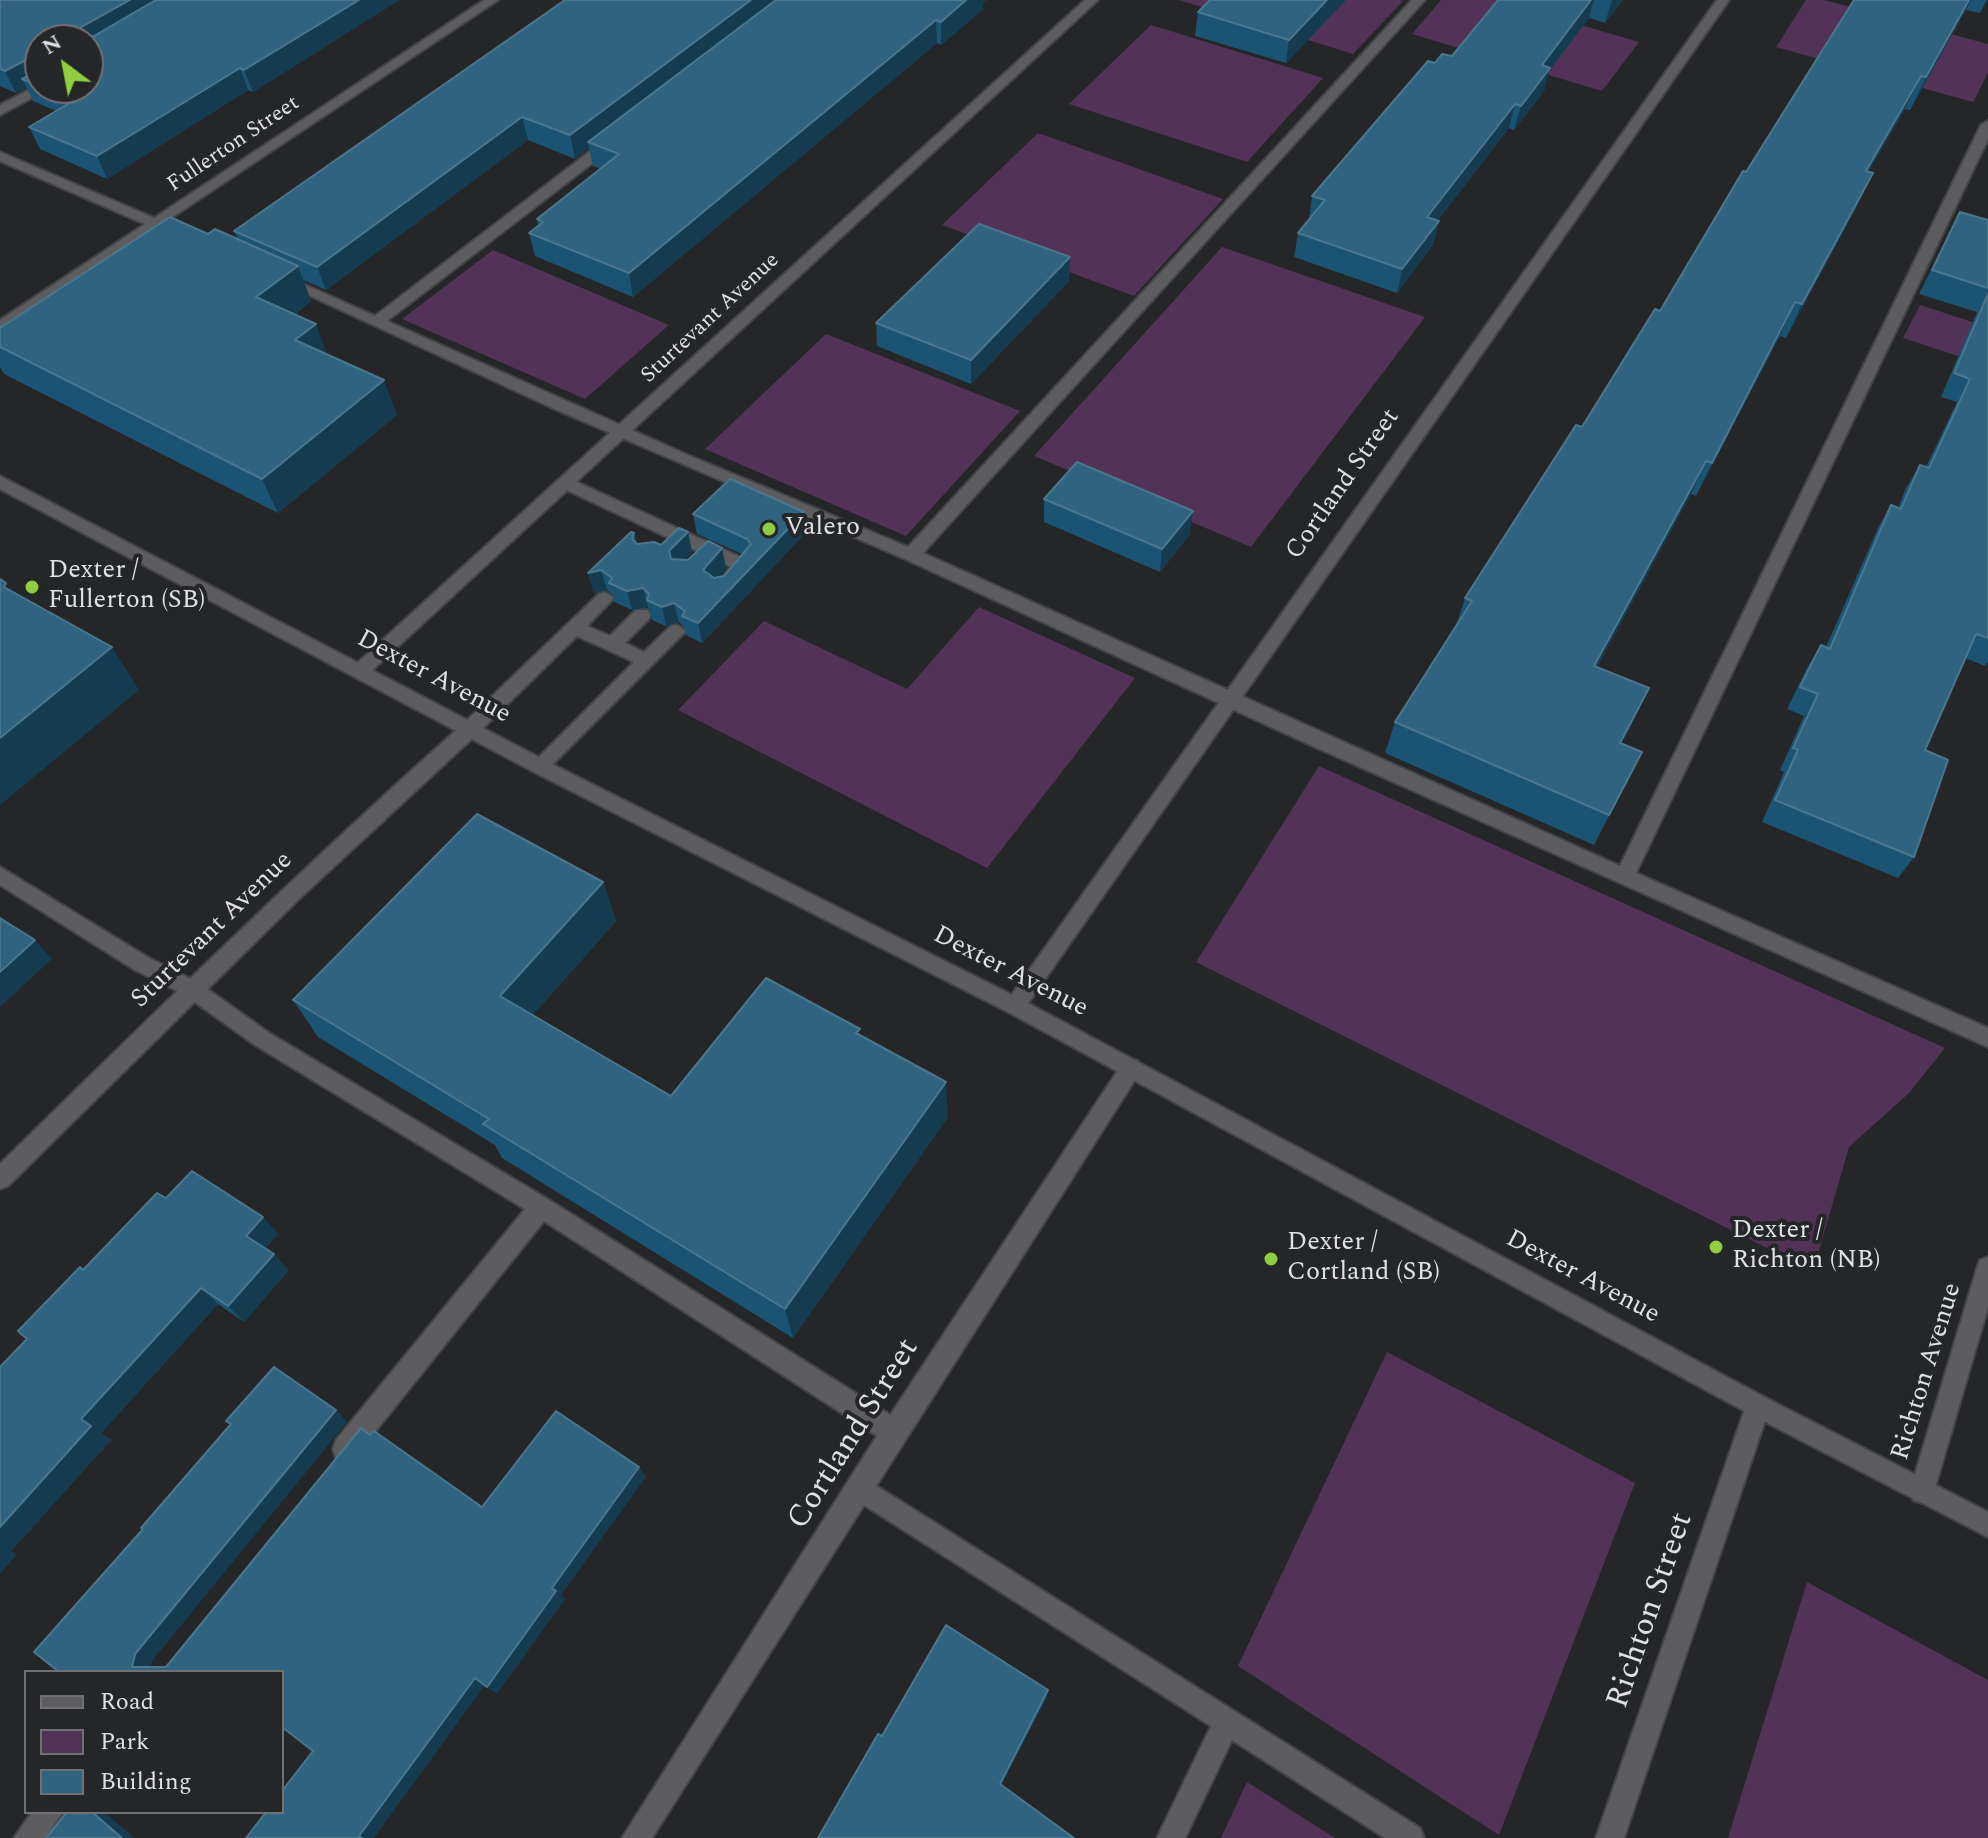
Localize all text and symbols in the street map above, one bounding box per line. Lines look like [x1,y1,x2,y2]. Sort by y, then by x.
north arrow [24,24,104,104]
text: N [36,26,68,64]
street label: Fullerton Street [163,91,305,199]
street label: Sturtevant Avenue [636,248,786,390]
street label: Cortland Street [1280,403,1408,567]
place label: Valero [785,513,860,545]
marker: Valero [760,520,778,538]
place label: Dexter / Fullerton (SB) [48,556,205,618]
marker: Dexter / Fullerton (SB) [23,578,41,596]
street label: Dexter Avenue [351,624,515,732]
street label: Sturtevant Avenue [126,846,300,1016]
street label: Dexter Avenue [927,921,1093,1025]
place label: Dexter / Richton (NB) [1732,1216,1880,1278]
street label: Dexter Avenue [1500,1224,1664,1332]
place label: Dexter / Cortland (SB) [1287,1228,1440,1290]
marker: Dexter / Richton (NB) [1707,1238,1725,1256]
marker: Dexter / Cortland (SB) [1262,1250,1280,1268]
street label: Richton Avenue [1886,1280,1970,1464]
street label: Cortland Street [781,1332,929,1538]
street label: Richton Street [1601,1508,1703,1714]
legend [24,1670,284,1814]
text: Road [100,1684,154,1720]
text: Park [100,1724,150,1760]
text: Building [100,1764,192,1800]

